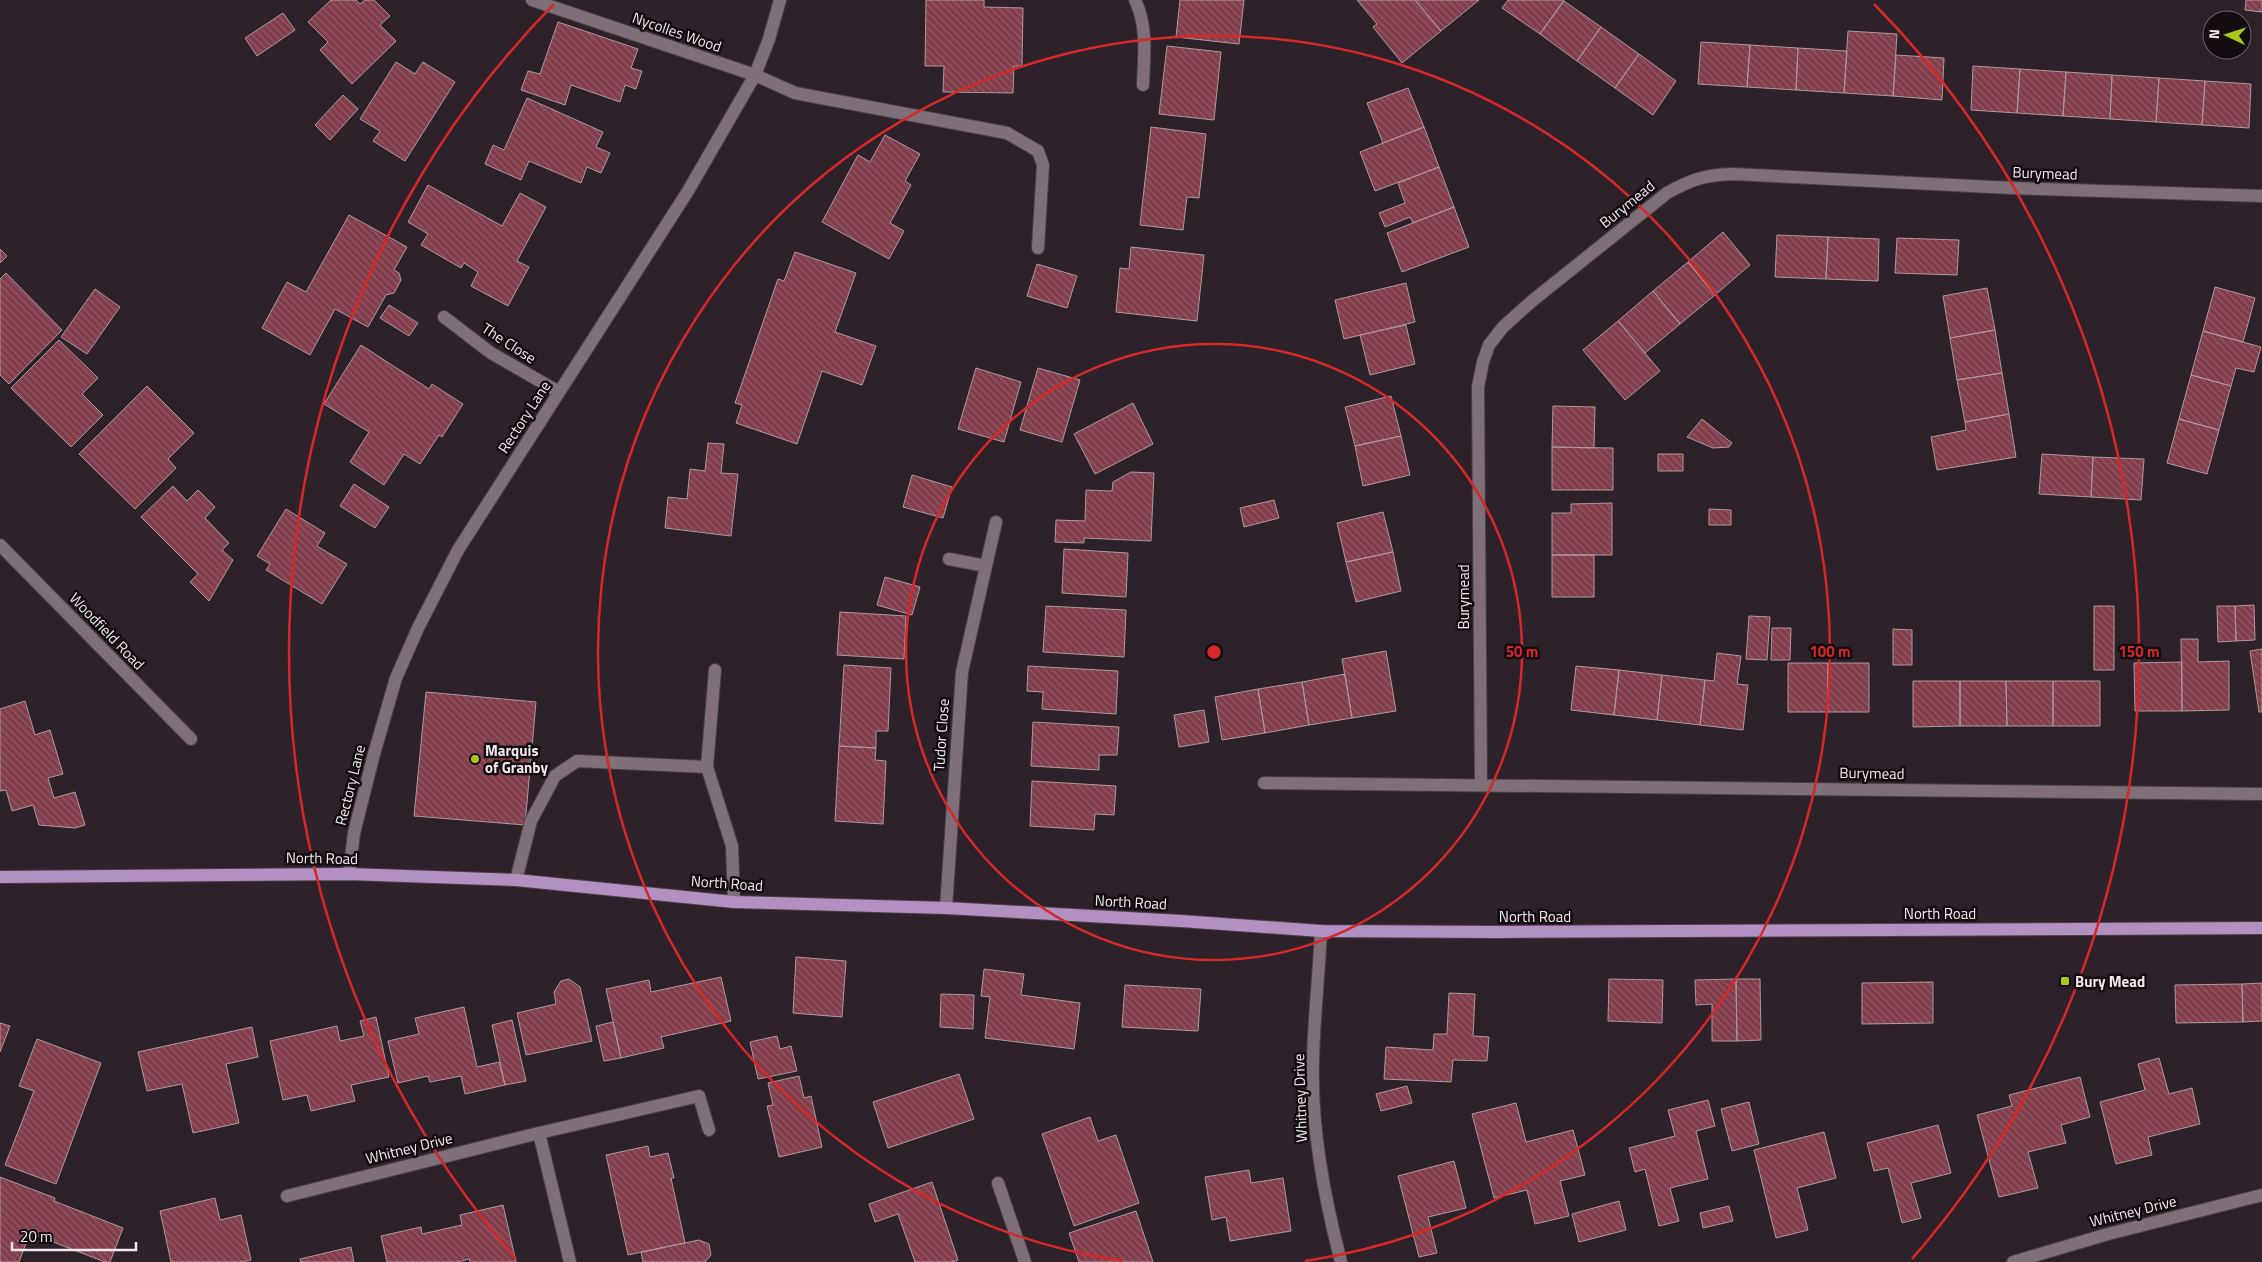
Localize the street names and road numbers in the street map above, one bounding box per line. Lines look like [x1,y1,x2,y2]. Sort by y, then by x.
street label: Nycolles Wood [629,6,725,58]
street label: Burymead [2012,160,2078,186]
street label: Burymead [1594,175,1660,233]
street label: The Close [477,317,541,369]
street label: Rectory Lane [492,376,556,458]
street label: Burymead [1452,564,1475,630]
street label: Woodfield Road [64,587,150,675]
street label: Tudor Close [927,698,955,772]
street label: Rectory Lane [329,742,371,828]
street label: Burymead [1839,761,1905,785]
street label: North Road [286,846,358,870]
street label: North Road [690,869,764,897]
street label: North Road [1094,889,1168,915]
street label: North Road [1904,902,1976,925]
street label: North Road [1499,905,1571,928]
street label: Whitney Drive [1287,1053,1313,1143]
street label: Whitney Drive [363,1126,455,1170]
street label: Whitney Drive [2087,1189,2179,1233]

